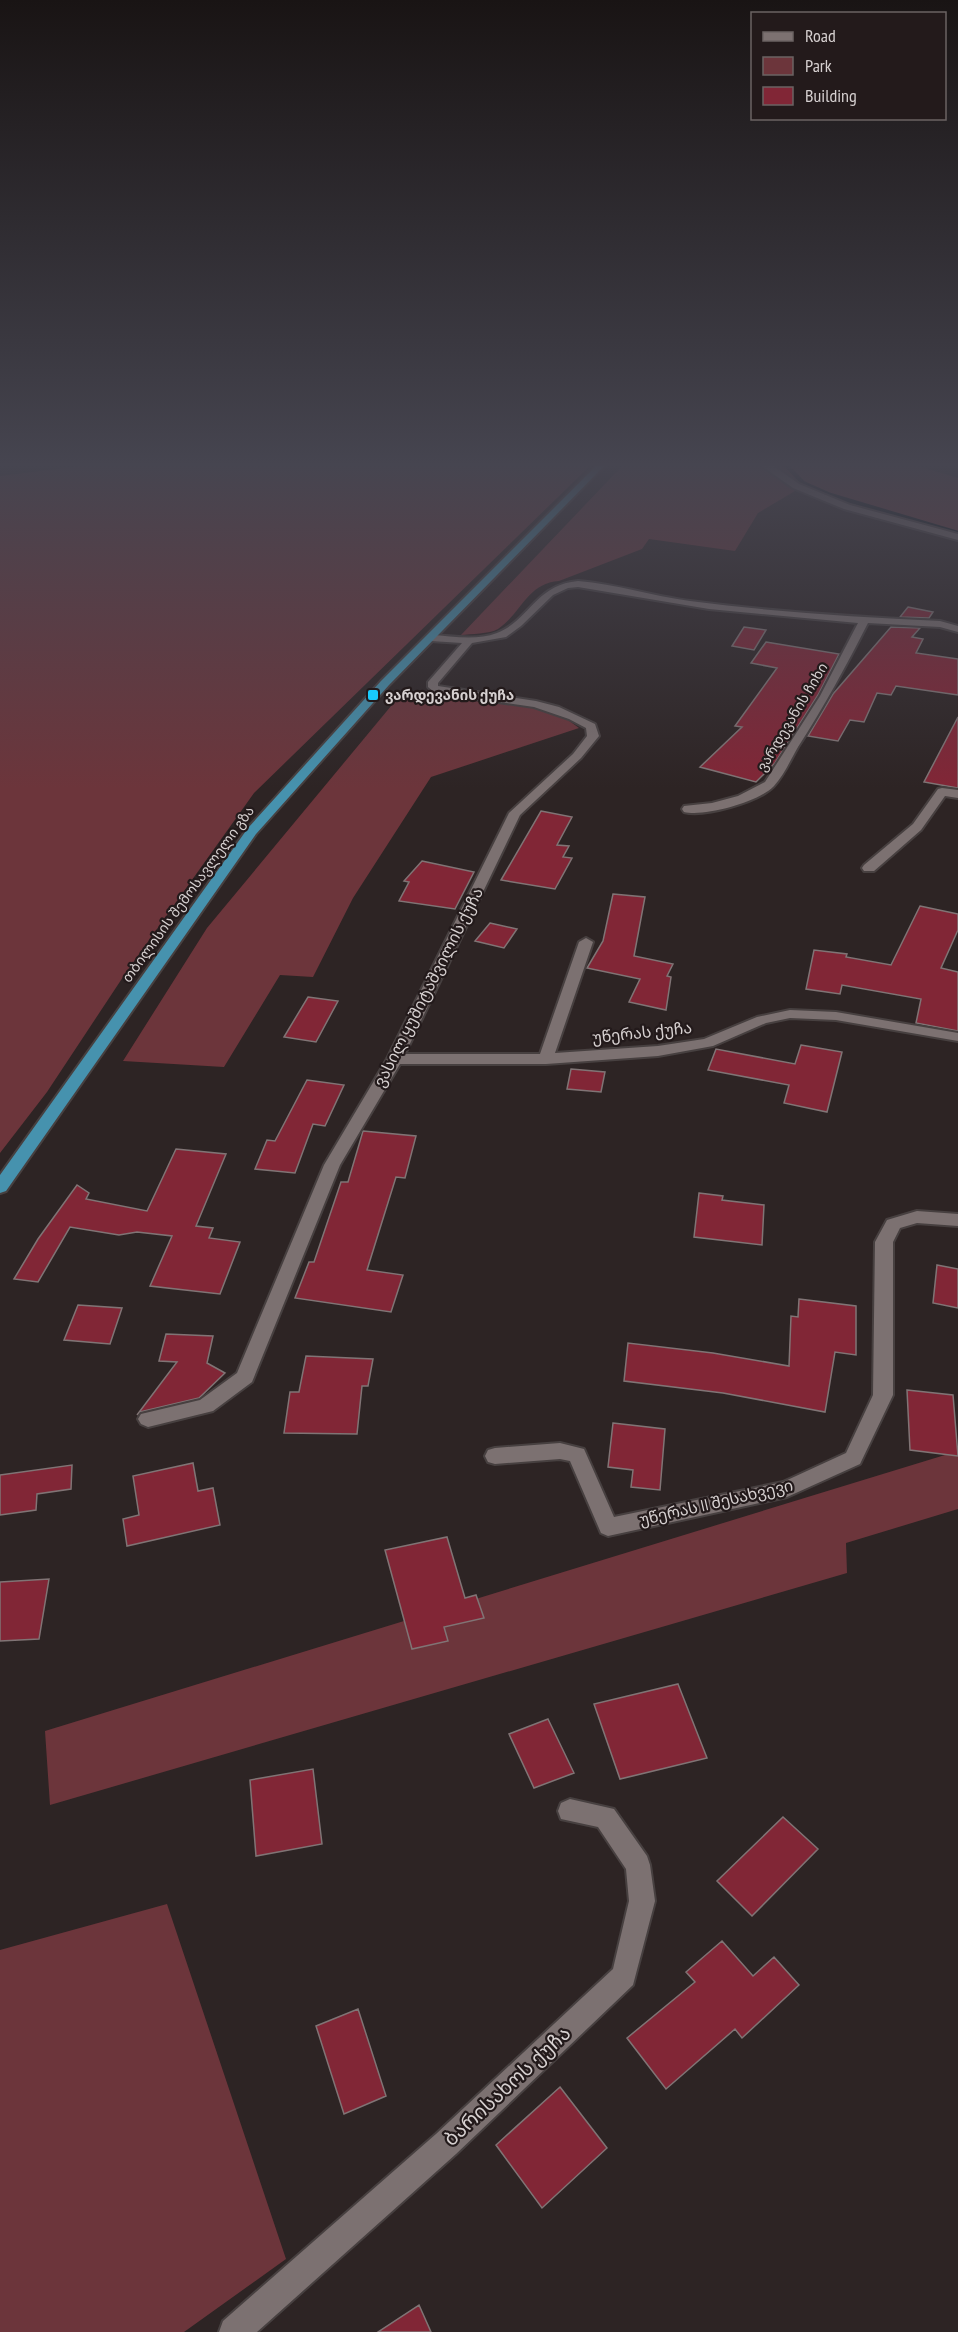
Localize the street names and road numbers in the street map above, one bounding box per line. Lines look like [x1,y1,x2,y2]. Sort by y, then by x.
street label: ვარდევანის ჩიხი [752,659,832,775]
street label: თბილისის შემოსავლელი გზა [118,802,258,986]
street label: ვასილ ყუშიტაშვილის ქუჩა [369,884,488,1091]
street label: უწერას ქუჩა [591,1017,693,1047]
street label: უწერას II შესახვევი [637,1475,795,1529]
street label: ბარისახოს ქუჩა [438,2020,576,2152]

